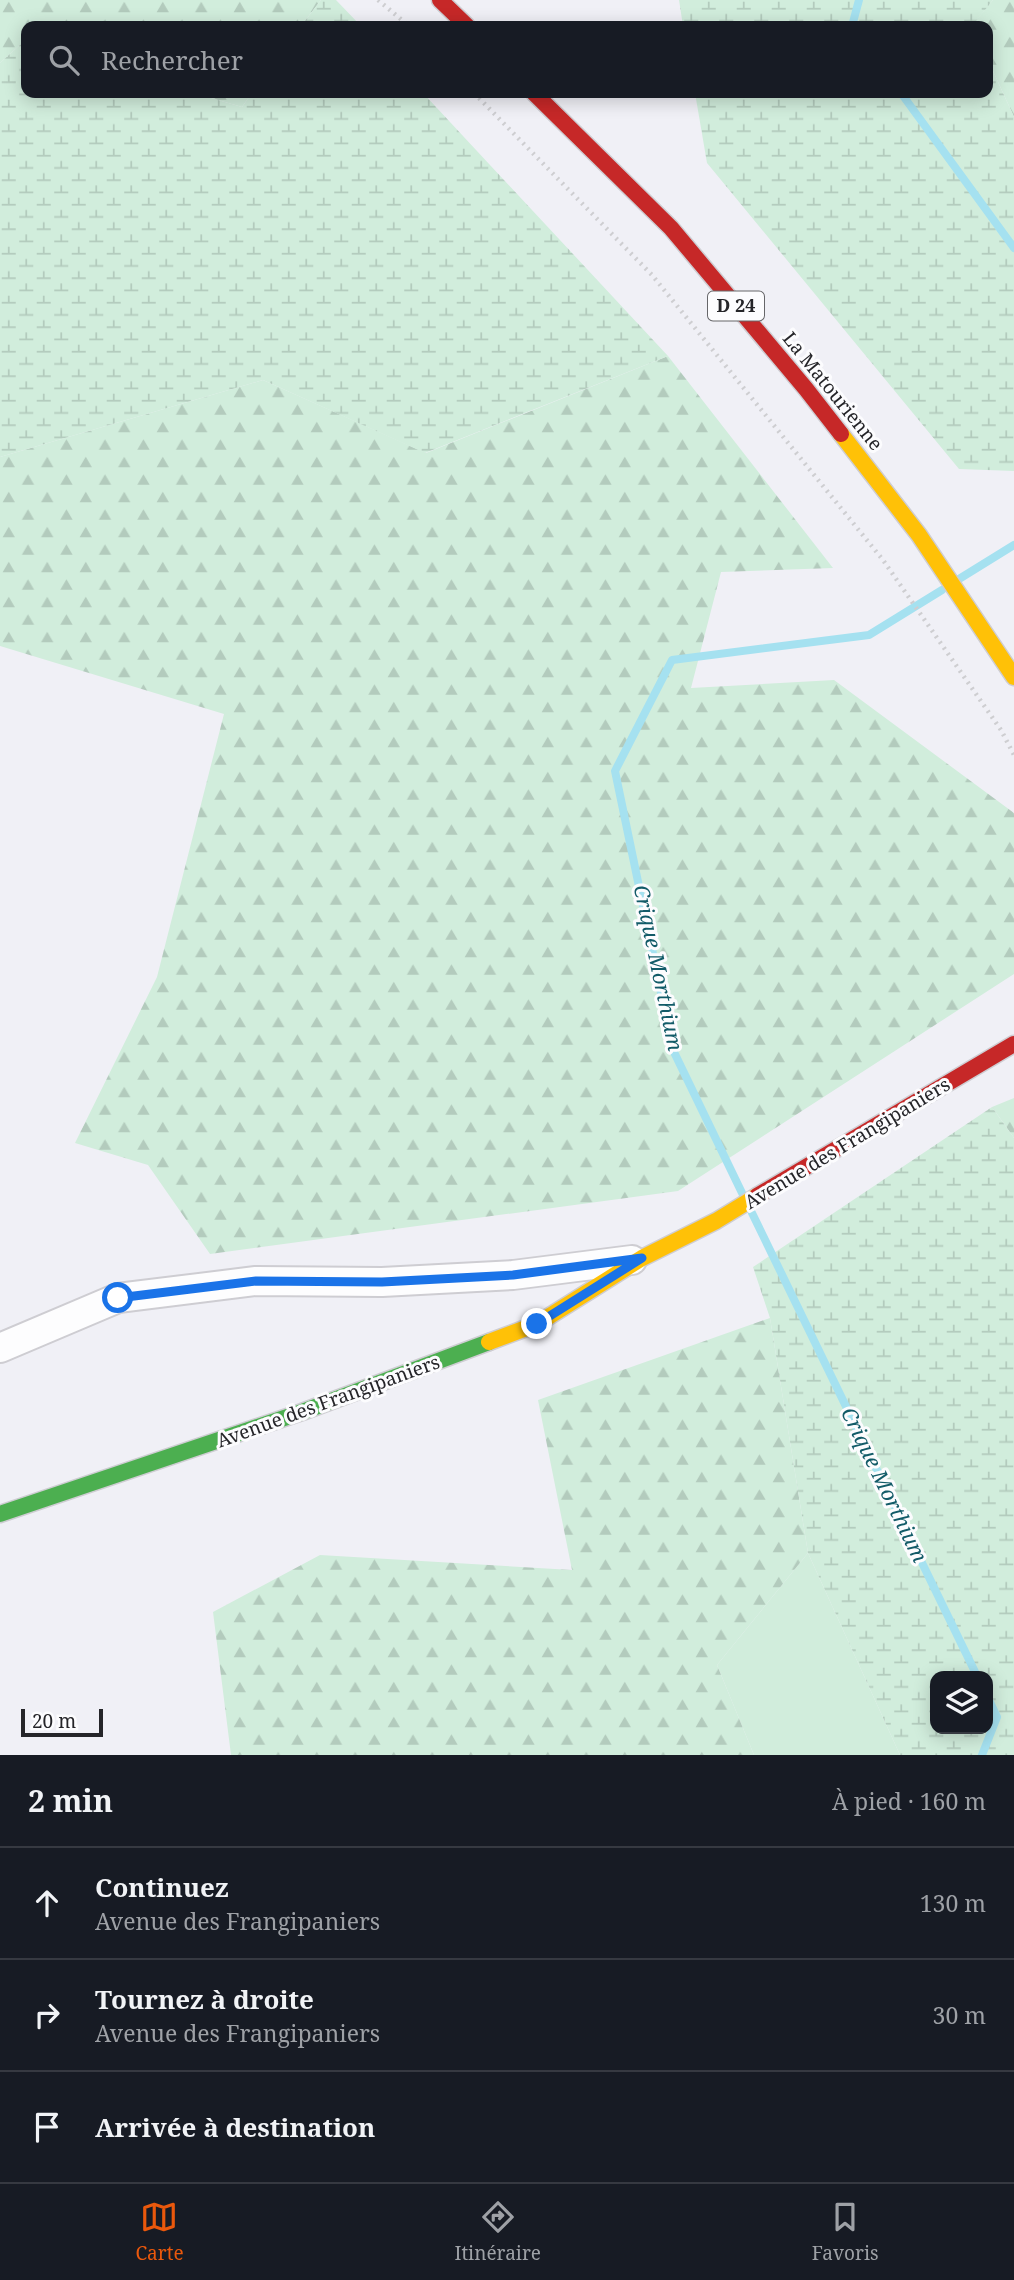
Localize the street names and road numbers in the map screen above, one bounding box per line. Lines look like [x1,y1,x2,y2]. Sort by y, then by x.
road number: D 24 [708,292,764,320]
street label: La Matourienne [777,326,889,456]
street label: Avenue des Frangipaniers [739,1071,955,1215]
street label: Avenue des Frangipaniers [213,1348,443,1454]

